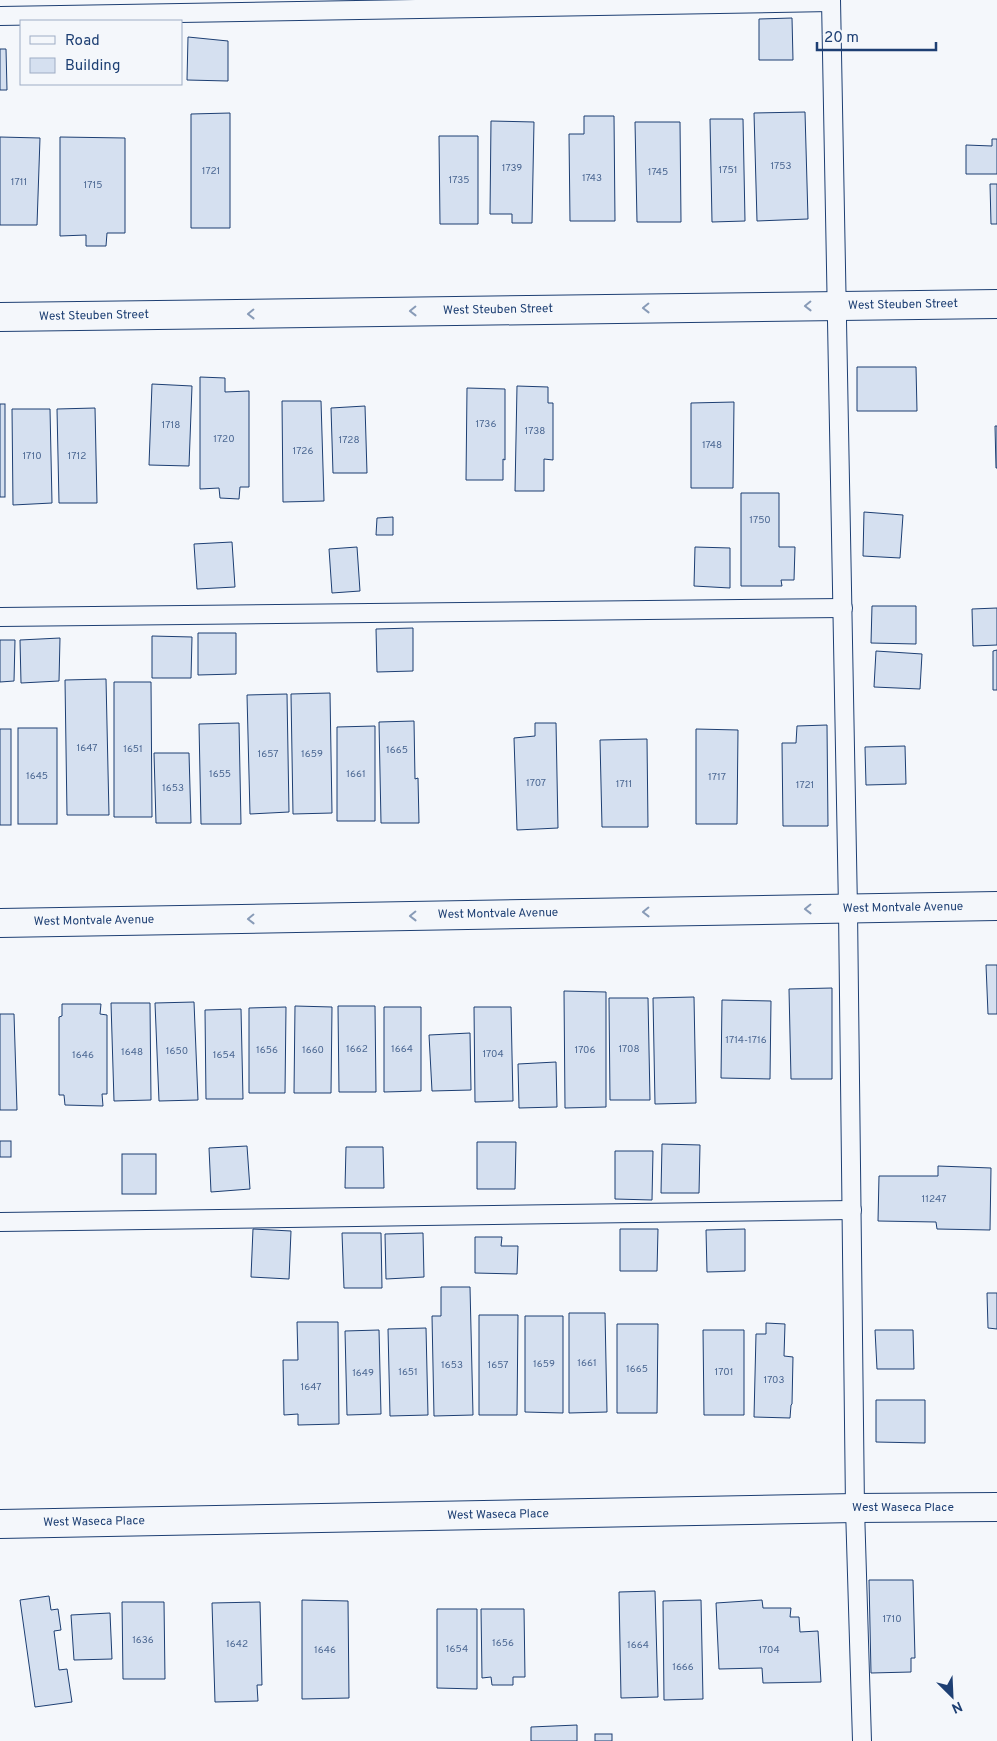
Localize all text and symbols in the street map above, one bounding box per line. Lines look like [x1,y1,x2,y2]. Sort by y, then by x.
legend [20,20,182,85]
scale bar [817,20,936,52]
text: 20 m [824,29,859,48]
text: Road [65,32,100,51]
text: Building [65,57,120,76]
house number: 1753 [770,160,792,173]
house number: 1739 [502,162,522,175]
house number: 1751 [719,164,737,177]
house number: 1721 [202,165,220,178]
house number: 1745 [648,166,668,179]
house number: 1743 [582,172,602,185]
house number: 1735 [449,174,470,187]
house number: 1711 [11,176,27,189]
house number: 1715 [83,179,103,192]
street label: West Steuben Street [848,296,958,314]
street label: West Steuben Street [443,301,553,319]
one-way arrow [804,301,812,311]
one-way arrow [642,303,650,313]
one-way arrow [409,306,417,317]
street label: West Steuben Street [39,307,149,325]
one-way arrow [247,309,254,319]
house number: 1736 [476,418,496,431]
house number: 1718 [162,419,180,432]
house number: 1738 [525,425,545,438]
house number: 1720 [213,433,235,446]
house number: 1728 [339,434,360,447]
house number: 1748 [702,439,722,452]
house number: 1726 [293,445,313,458]
house number: 1710 [22,450,42,463]
house number: 1712 [68,450,86,463]
house number: 1750 [749,514,771,527]
house number: 1647 [76,742,98,755]
house number: 1651 [123,743,143,756]
house number: 1665 [386,744,408,757]
house number: 1657 [257,748,279,761]
house number: 1659 [301,748,323,761]
house number: 1655 [209,768,231,781]
house number: 1661 [346,768,366,781]
house number: 1645 [26,770,48,783]
house number: 1717 [708,771,726,784]
house number: 1707 [526,777,546,790]
house number: 1711 [616,778,632,791]
house number: 1721 [796,779,814,792]
house number: 1653 [162,782,184,795]
street label: West Montvale Avenue [843,899,963,917]
one-way arrow [804,904,812,914]
street label: West Montvale Avenue [438,905,558,923]
one-way arrow [642,907,650,917]
one-way arrow [409,911,417,921]
street label: West Montvale Avenue [34,912,154,930]
one-way arrow [247,913,255,924]
house number: 1714-1716 [725,1034,767,1047]
house number: 1662 [346,1043,368,1056]
house number: 1664 [391,1043,413,1056]
house number: 1708 [618,1043,640,1056]
house number: 1656 [256,1044,278,1057]
house number: 1660 [302,1044,324,1057]
house number: 1706 [574,1044,596,1057]
house number: 1650 [166,1045,188,1058]
house number: 1648 [121,1046,143,1059]
house number: 1704 [482,1048,504,1061]
house number: 1646 [72,1049,94,1062]
house number: 1654 [213,1049,235,1062]
house number: 11247 [922,1193,946,1206]
house number: 1661 [577,1357,597,1370]
house number: 1659 [533,1358,555,1371]
house number: 1653 [441,1359,463,1372]
house number: 1657 [487,1359,509,1372]
house number: 1665 [626,1363,648,1376]
house number: 1651 [398,1366,418,1379]
house number: 1701 [715,1366,733,1379]
house number: 1649 [352,1367,374,1380]
house number: 1703 [763,1374,785,1387]
house number: 1647 [300,1381,322,1394]
street label: West Waseca Place [852,1500,954,1516]
street label: West Waseca Place [447,1506,549,1524]
street label: West Waseca Place [43,1513,145,1531]
house number: 1710 [882,1613,902,1626]
house number: 1636 [132,1634,154,1647]
house number: 1656 [492,1637,514,1650]
house number: 1642 [226,1638,248,1651]
house number: 1664 [627,1639,649,1652]
house number: 1654 [446,1643,468,1656]
house number: 1646 [314,1644,336,1657]
house number: 1704 [758,1644,780,1657]
house number: 1666 [672,1661,694,1674]
north arrow [927,1671,977,1721]
text: N [949,1697,965,1716]

